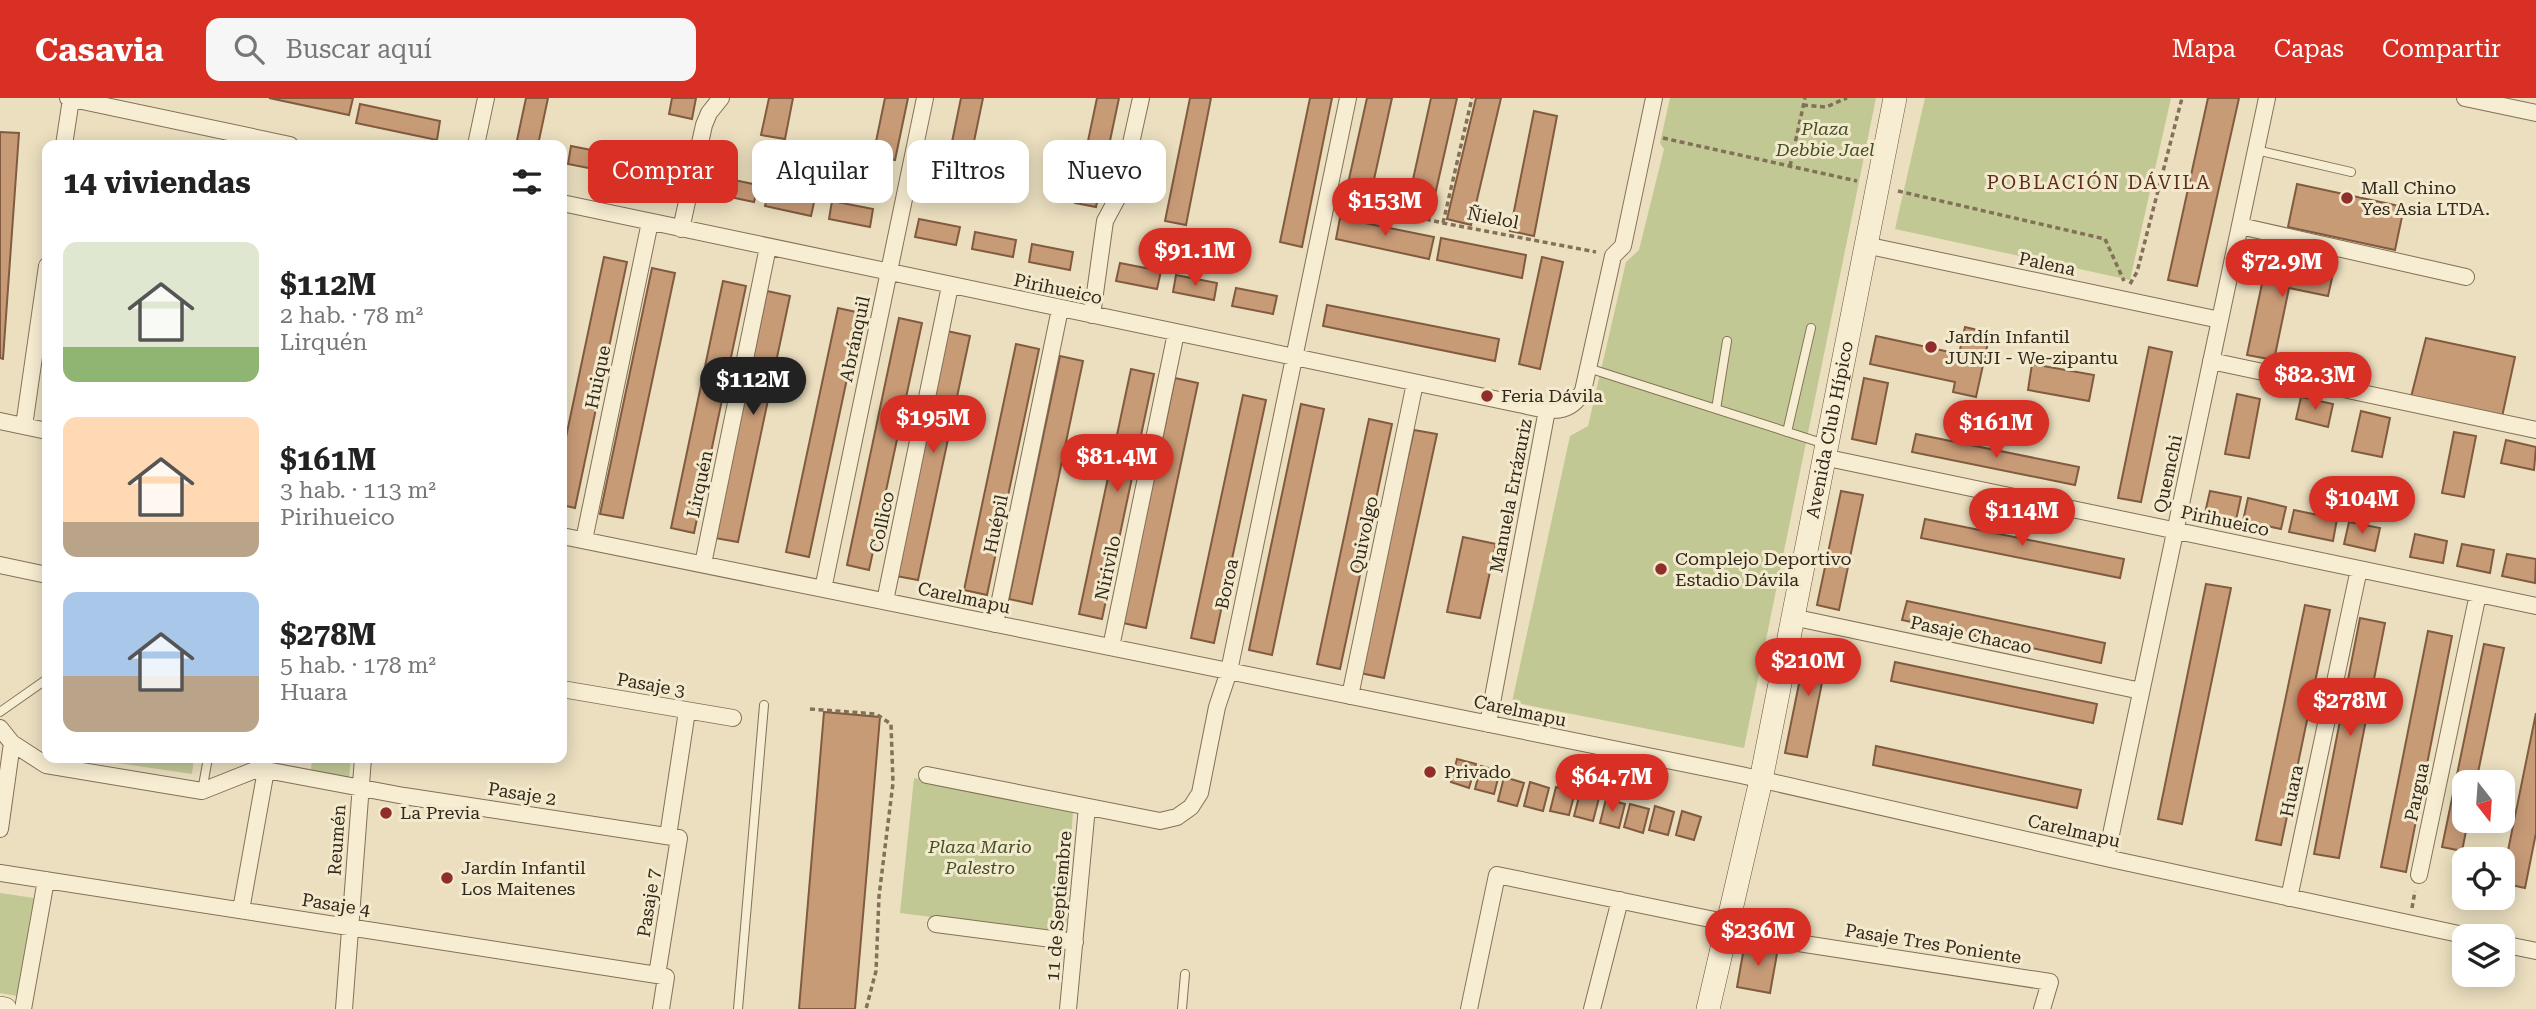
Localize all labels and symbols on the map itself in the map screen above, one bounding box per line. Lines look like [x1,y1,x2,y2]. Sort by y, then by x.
park label: Plaza Debbie Jael [1775,118,1874,160]
district label: POBLACIÓN DÁVILA [1986,171,2212,194]
place label: Mall Chino Yes Asia LTDA. [2361,177,2490,219]
pin: $153M [1336,178,1434,238]
marker: Mall Chino Yes Asia LTDA. [2339,190,2355,206]
street label: Ñielol [1466,202,1521,233]
pin: $91.1M [1138,228,1252,288]
pin: $72.9M [2225,240,2339,299]
street label: Palena [2017,247,2078,280]
street label: Pirihueico [1012,269,1104,308]
street label: Abránquil [835,294,874,384]
place label: Jardín Infantil JUNJI - We-zipantu [1945,326,2118,368]
street label: Avenida Club Hípico [1802,339,1857,520]
marker: Jardín Infantil JUNJI - We-zipantu [1923,339,1939,355]
street label: Huique [581,343,615,411]
pin: $82.3M [2258,352,2372,412]
pin: $112M [704,358,802,417]
place label: Feria Dávila [1501,385,1603,406]
marker: Feria Dávila [1479,388,1495,404]
pin: $195M [884,396,982,455]
pin: $161M [1947,400,2045,460]
street label: Manuela Errázuriz [1485,417,1536,575]
street label: Quemchi [2149,433,2186,515]
pin: $81.4M [1060,434,1174,494]
street label: Lirquén [682,448,717,519]
pin: $104M [2313,476,2411,536]
street label: Collico [865,489,898,554]
pin: $114M [1973,489,2071,548]
street label: Huépil [979,492,1012,555]
street label: Quivolgo [1345,494,1382,576]
street label: Pirihueico [2179,501,2271,540]
street label: Nirivilo [1090,533,1125,602]
place label: Complejo Deportivo Estadio Dávila [1675,548,1852,590]
street label: Boroa [1211,557,1242,611]
marker: Complejo Deportivo Estadio Dávila [1653,561,1669,577]
street label: Carelmapu [916,577,1012,618]
street label: Pasaje Chacao [1908,611,2034,658]
pin: $210M [1759,638,1857,698]
street label: Pasaje 3 [615,668,687,701]
pin: $278M [2301,678,2399,738]
street label: Carelmapu [1472,690,1568,731]
pin: $64.7M [1555,754,1669,814]
place label: Privado [1444,761,1511,782]
street label: Pargua [2400,761,2433,823]
street label: Huara [2276,763,2307,819]
marker: Privado [1422,764,1438,780]
north arrow [2452,770,2515,833]
street label: Pasaje 2 [486,778,558,809]
place label: La Previa [400,802,480,823]
street label: Reumén [324,803,349,876]
marker: La Previa [378,805,394,821]
street label: Carelmapu [2026,810,2122,851]
street label: 11 de Septiembre [1041,830,1076,982]
park label: Plaza Mario Palestro [927,836,1032,878]
place label: Jardín Infantil Los Maitenes [461,857,586,899]
street label: Pasaje 7 [633,867,664,939]
marker: Jardín Infantil Los Maitenes [439,870,455,886]
street label: Pasaje 4 [300,889,372,920]
pin: $236M [1709,908,1807,968]
street label: Pasaje Tres Poniente [1843,919,2023,968]

